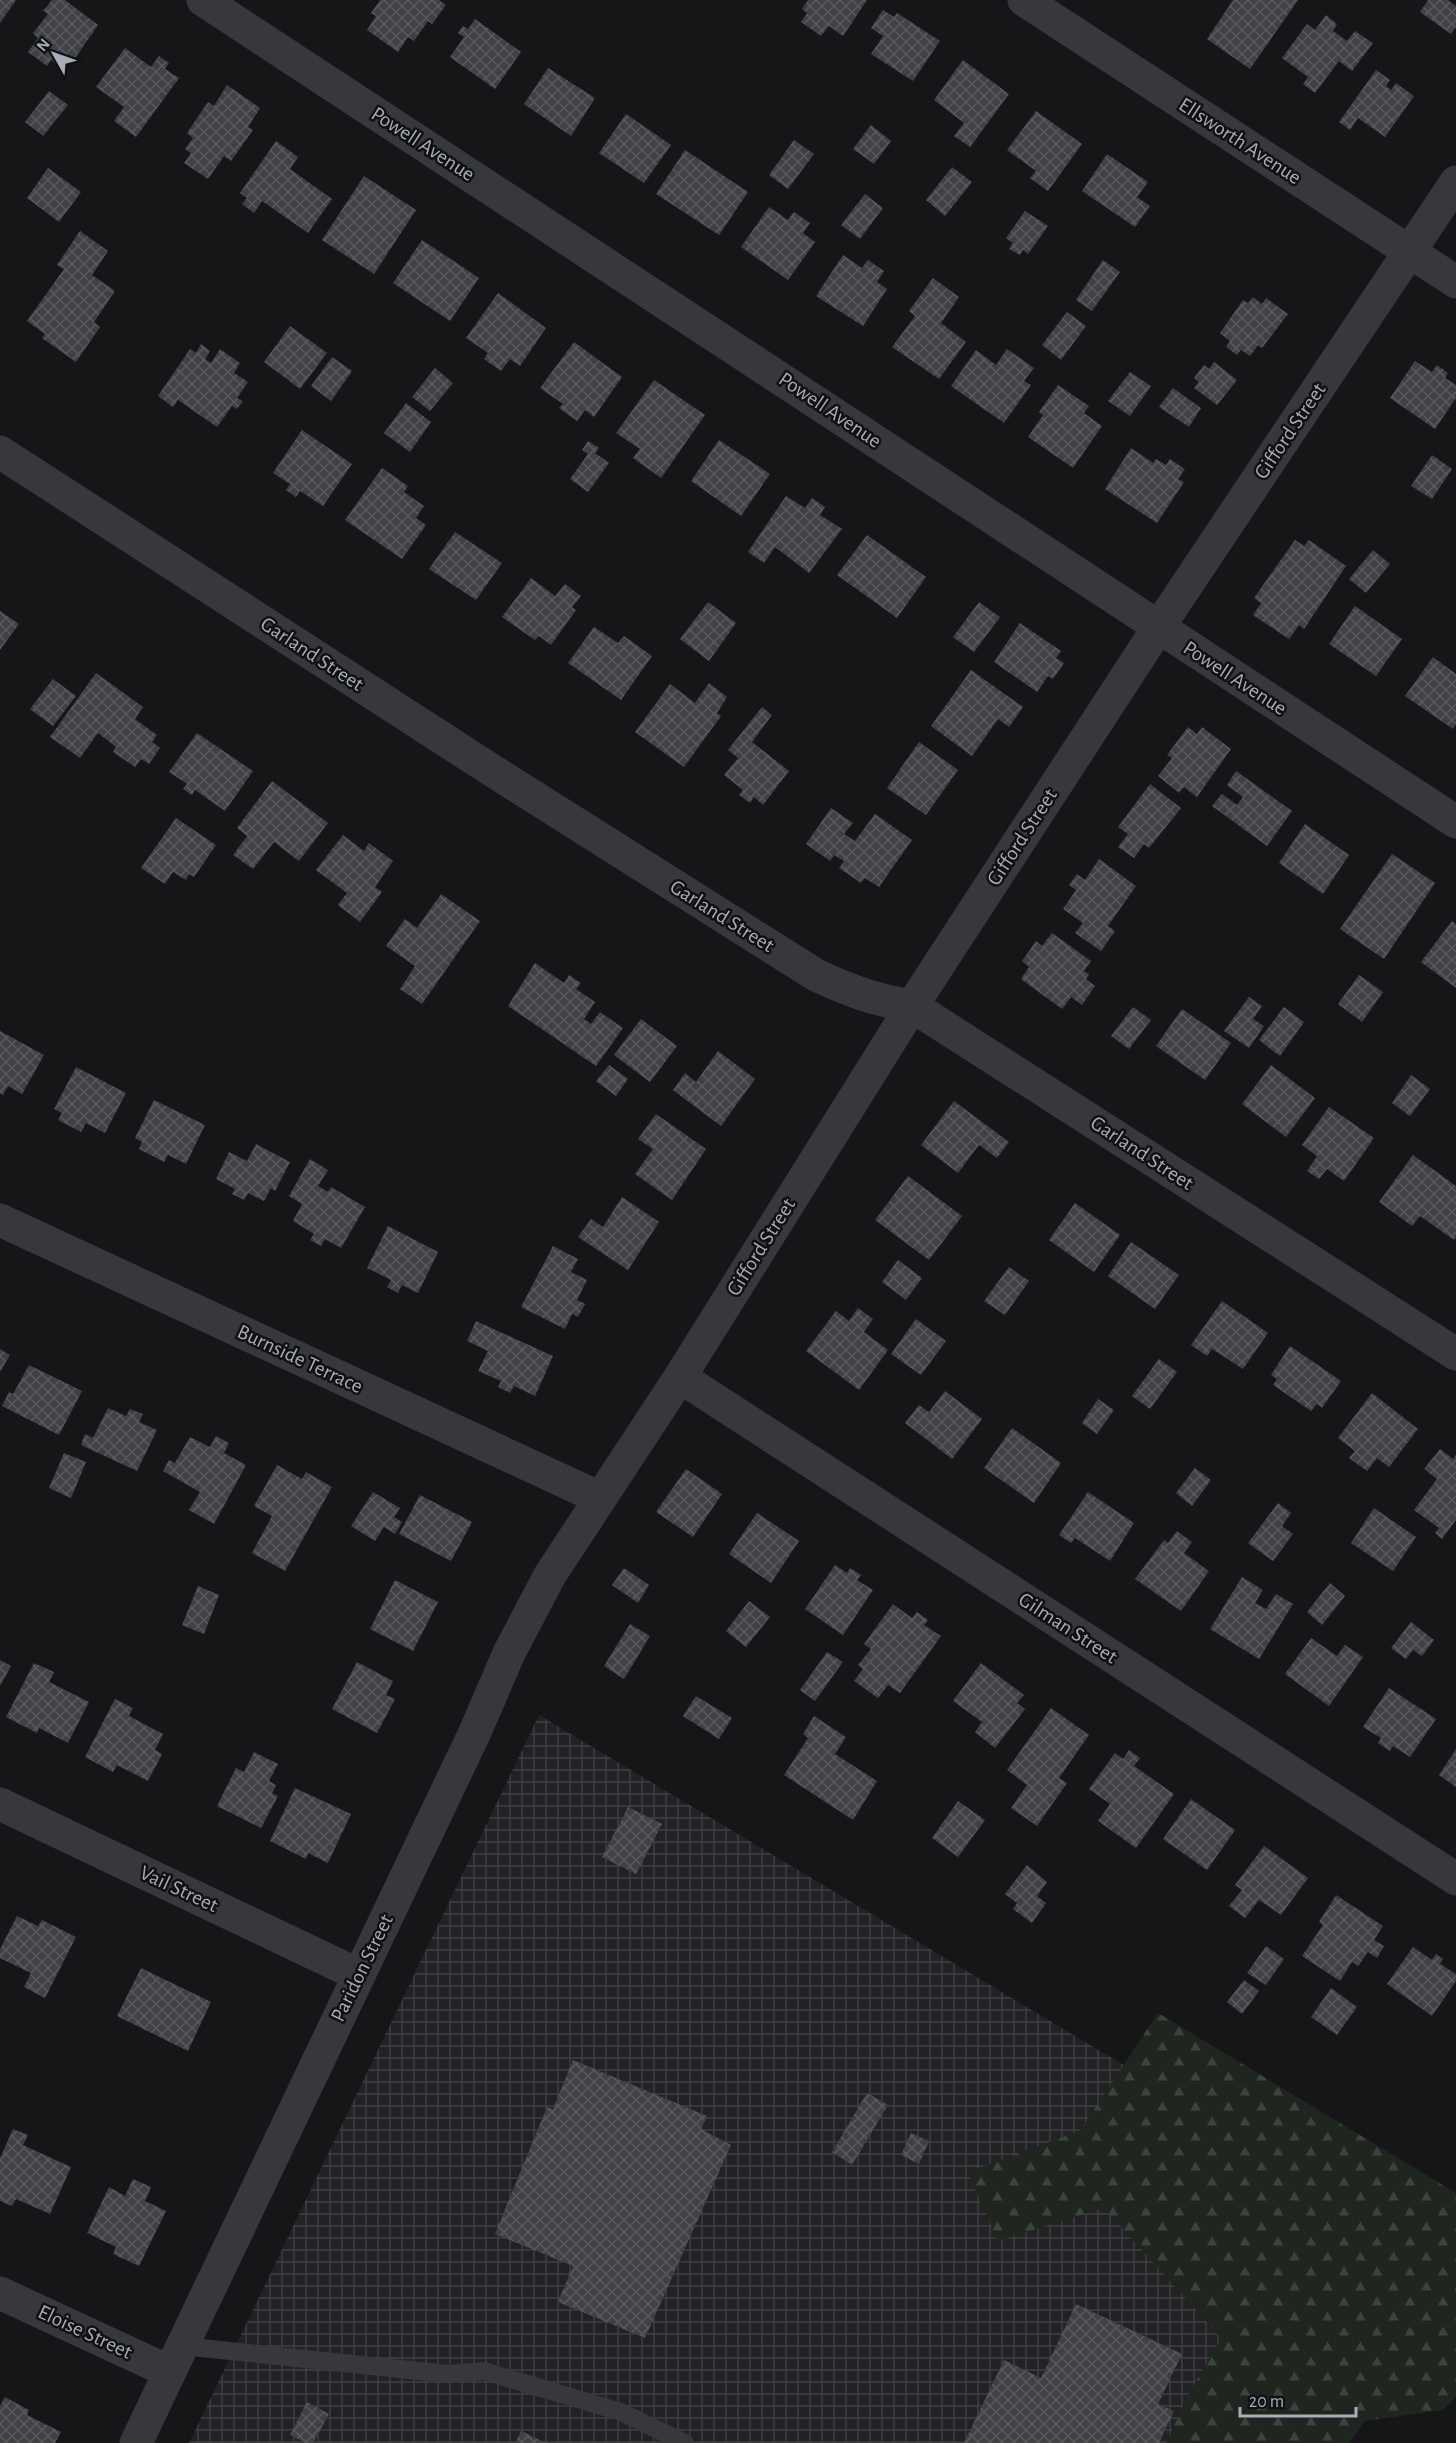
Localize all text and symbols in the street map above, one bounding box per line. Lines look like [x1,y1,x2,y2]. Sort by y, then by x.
north arrow [24,24,84,84]
text: N [34,36,53,54]
street label: Ellsworth Avenue [1175,94,1305,188]
street label: Powell Avenue [368,103,478,185]
street label: Powell Avenue [775,368,885,452]
street label: Gifford Street [1250,379,1330,483]
street label: Garland Street [257,613,367,695]
street label: Powell Avenue [1180,637,1290,719]
street label: Gifford Street [983,785,1061,889]
street label: Garland Street [666,876,778,956]
street label: Garland Street [1087,1112,1197,1194]
street label: Gifford Street [723,1194,799,1299]
street label: Burnside Terrace [234,1321,366,1397]
street label: Gilman Street [1015,1588,1121,1668]
street label: Vail Street [137,1862,222,1916]
street label: Paridon Street [327,1911,397,2025]
street label: Eloise Street [35,2301,135,2363]
scale bar [1240,2380,1356,2418]
text: 20 m [1249,2393,1284,2411]

